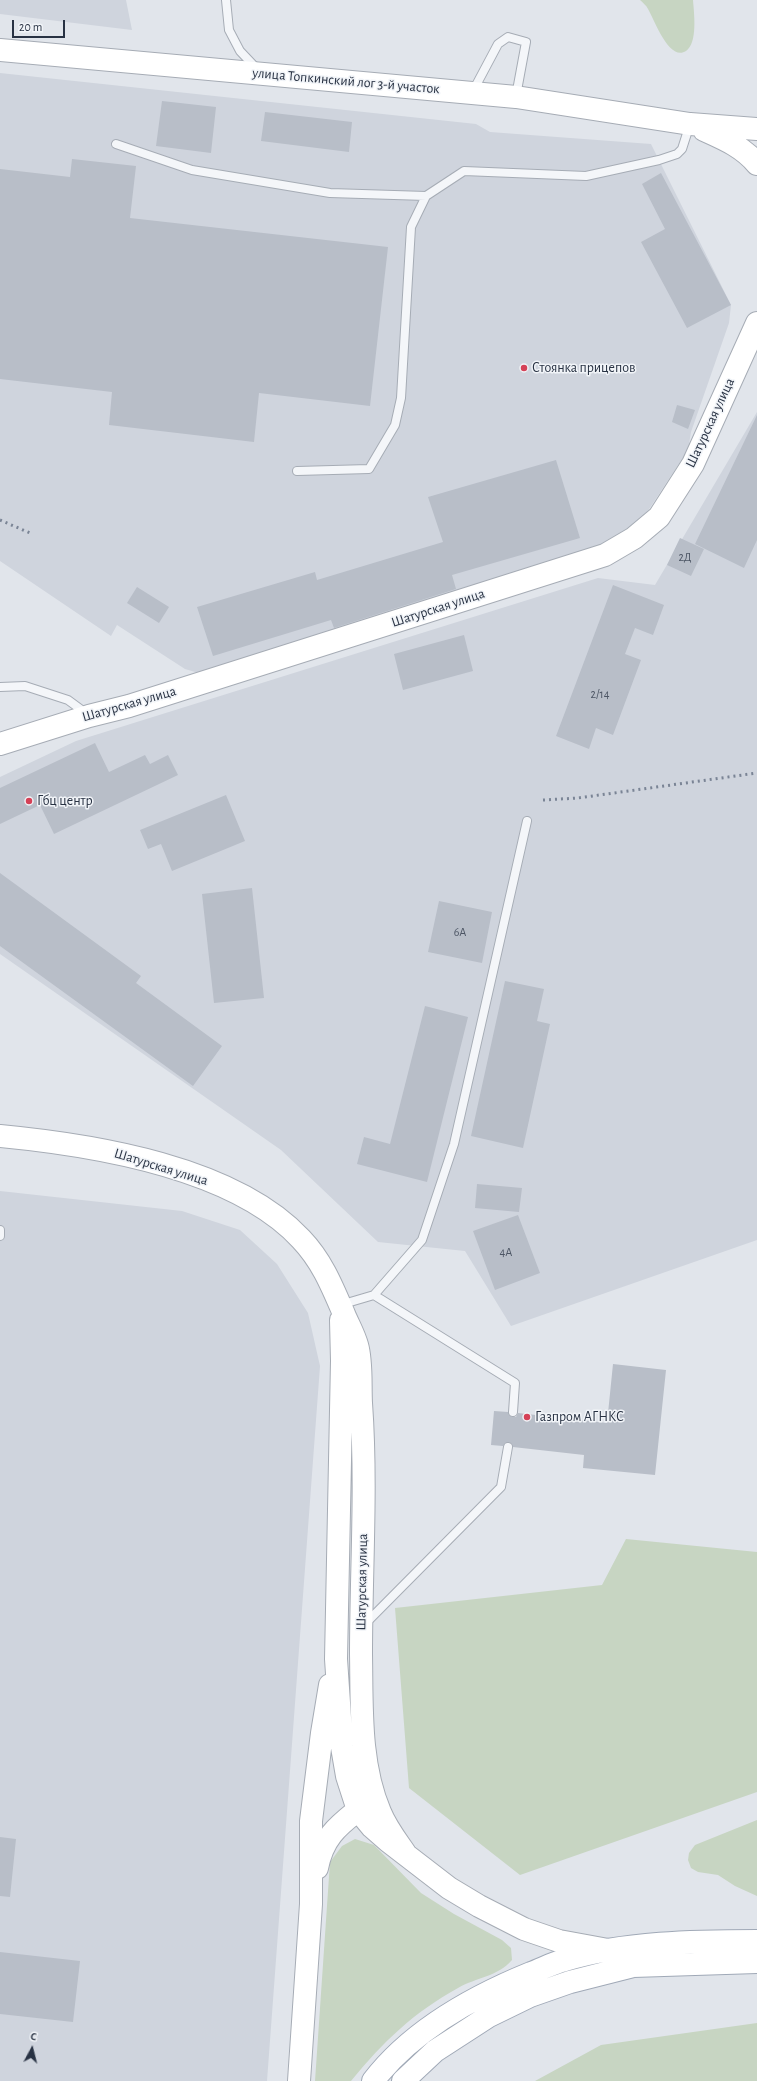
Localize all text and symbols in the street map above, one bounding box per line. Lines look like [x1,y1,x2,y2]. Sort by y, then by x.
scale bar [14,12,67,38]
text: 20 m [19,21,42,33]
street label: улица Топкинский лог 3-й участок [252,64,440,98]
place label: Стоянка прицепов [532,360,635,376]
marker: Стоянка прицепов [519,363,529,373]
street label: Шатурская улица [682,375,738,471]
house number: 2Д [678,550,692,564]
street label: Шатурская улица [389,585,487,631]
street label: Шатурская улица [80,683,178,725]
house number: 2/14 [591,687,609,701]
place label: Гбц центр [37,793,93,809]
marker: Гбц центр [24,796,34,806]
house number: 6А [454,925,466,939]
street label: Шатурская улица [112,1145,210,1189]
house number: 4А [500,1245,512,1259]
place label: Газпром АГНКС [535,1409,624,1425]
marker: Газпром АГНКС [522,1412,532,1422]
street label: Шатурская улица [353,1533,371,1631]
north arrow [12,2029,52,2069]
text: С [30,2031,37,2042]

